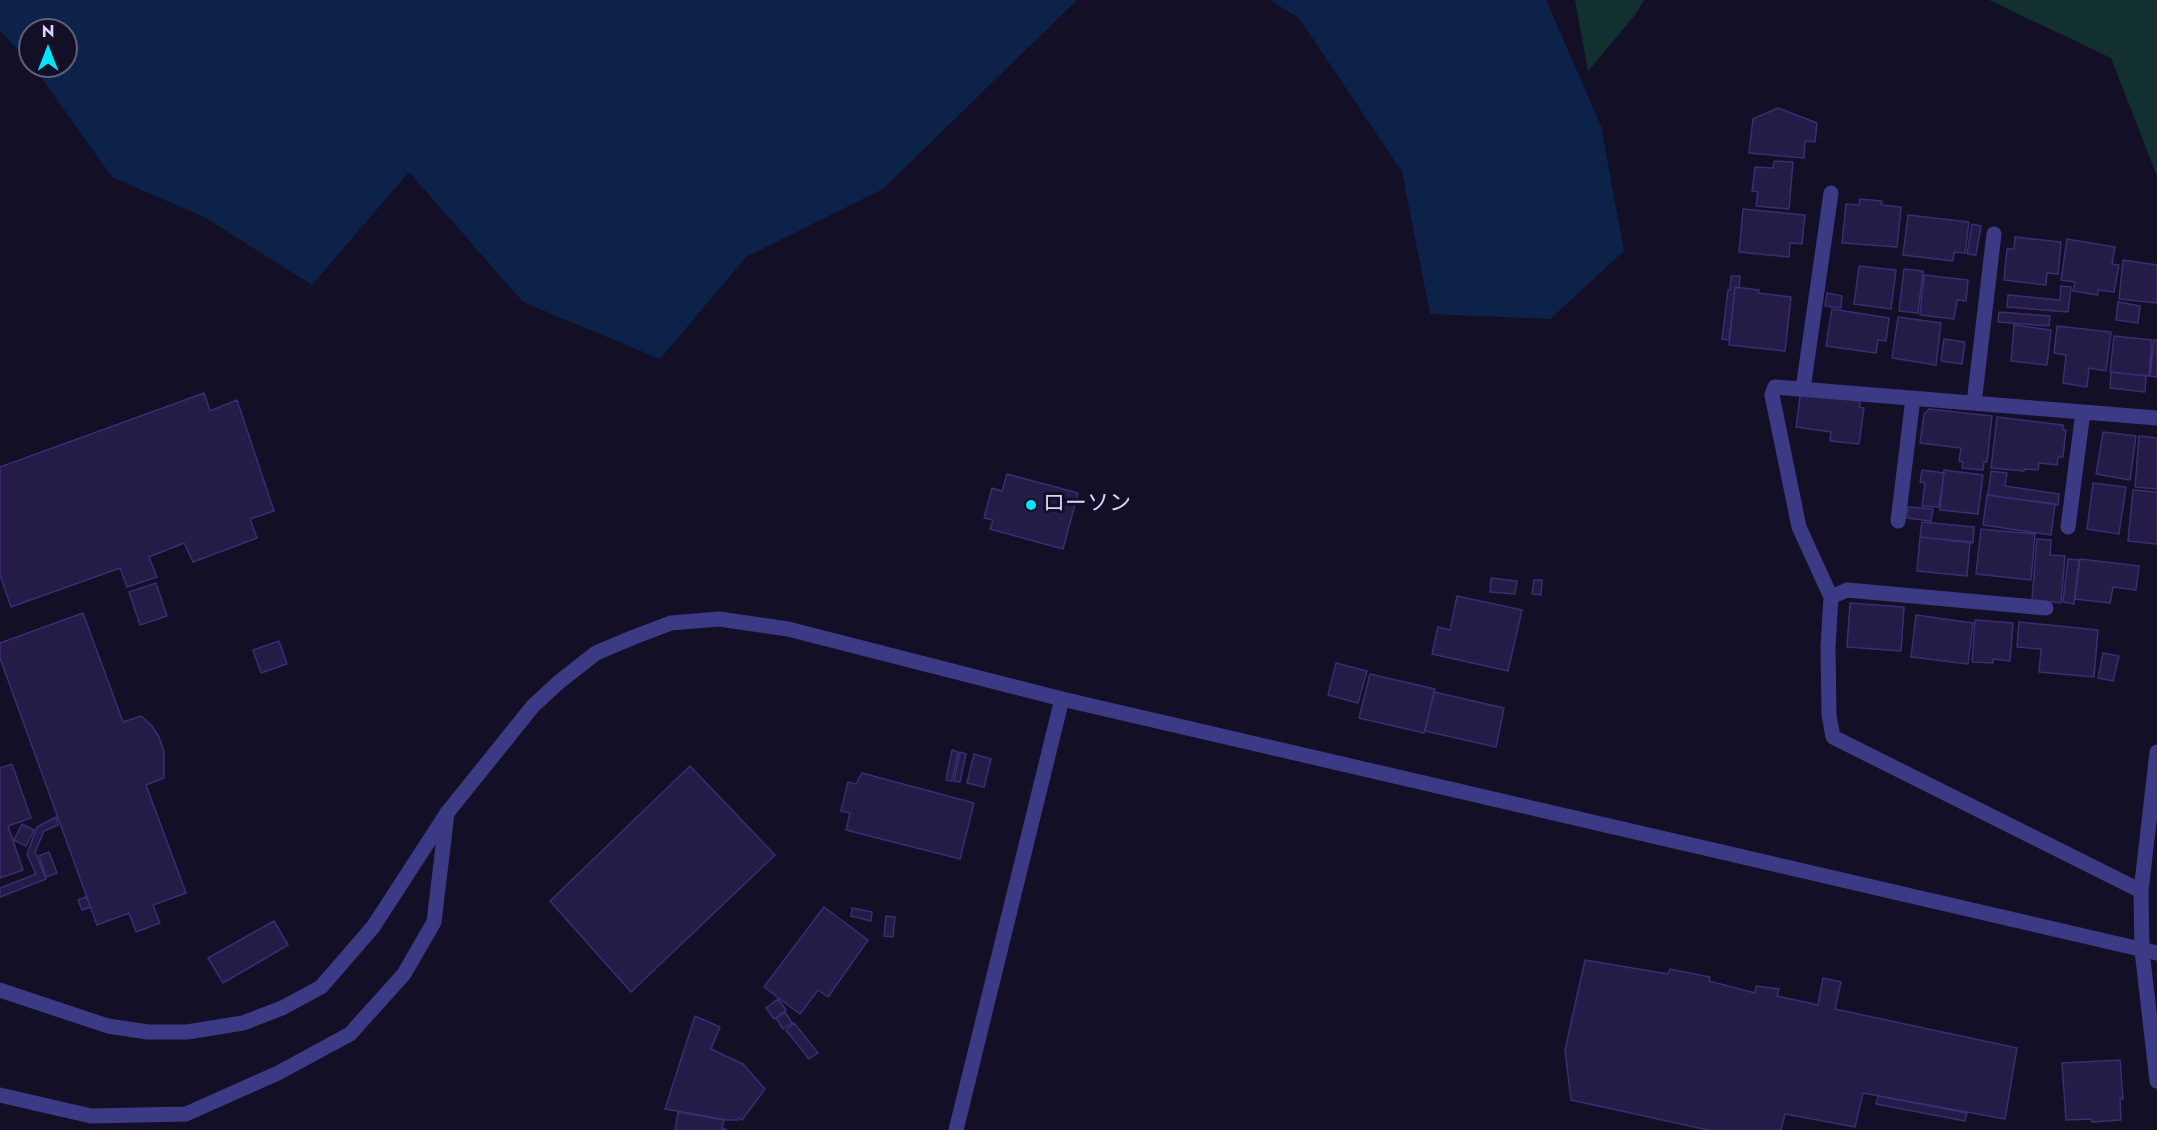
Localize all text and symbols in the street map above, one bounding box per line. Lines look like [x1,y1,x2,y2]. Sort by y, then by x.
north arrow [18,18,78,78]
text: N [42,20,54,43]
place label: ローソン [1043,492,1131,518]
marker: ローソン [1024,498,1038,512]

